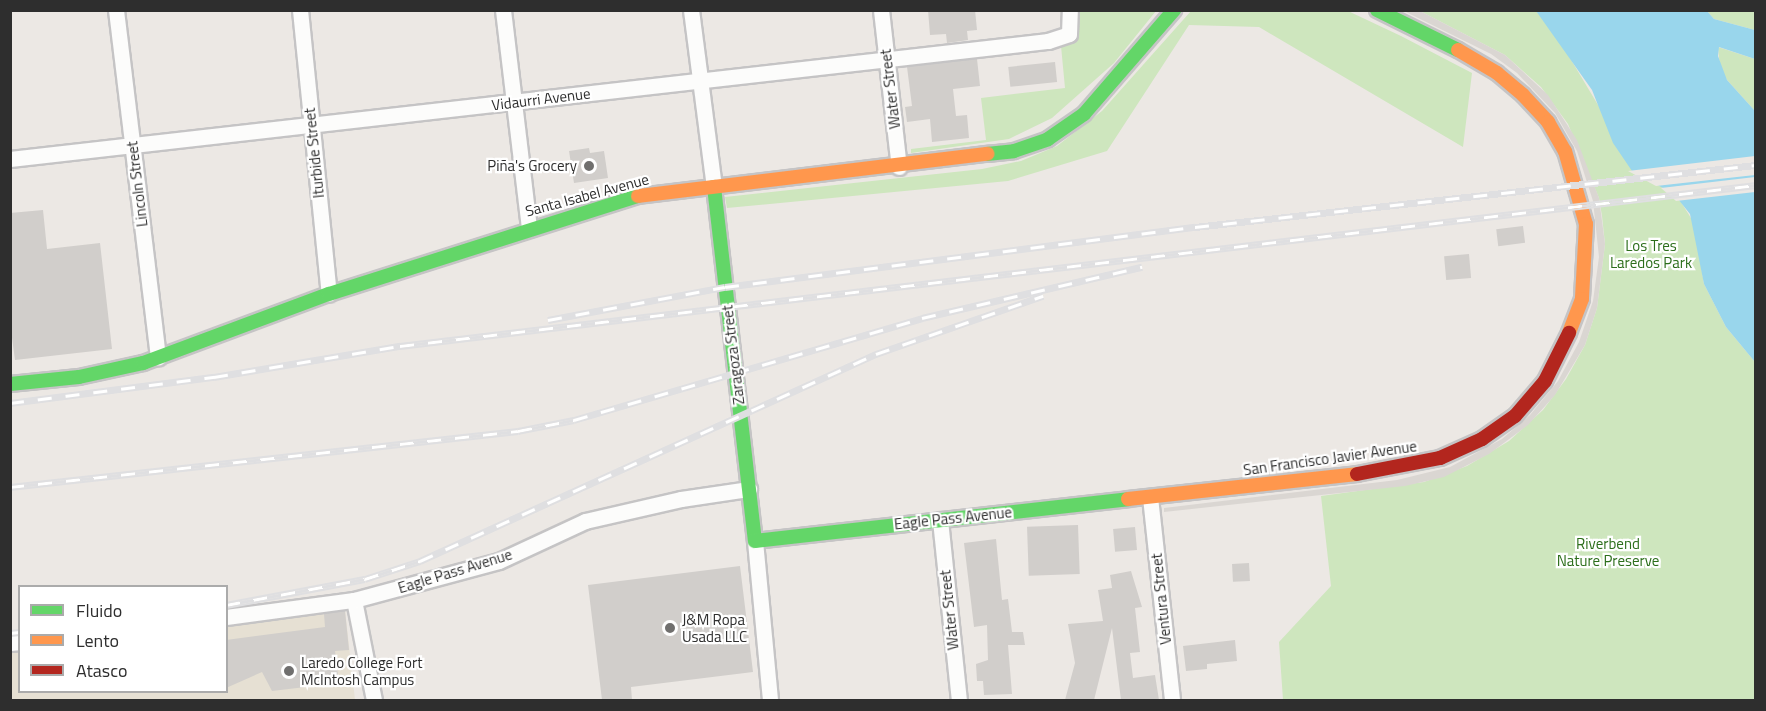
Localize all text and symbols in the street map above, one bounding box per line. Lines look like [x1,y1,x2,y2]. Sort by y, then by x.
street label: Water Street [876,48,904,130]
street label: Vidaurri Avenue [491,84,591,114]
street label: Iturbide Street [300,107,328,199]
street label: Lincoln Street [123,140,151,228]
place label: Piña's Grocery [487,157,577,175]
marker: Piña's Grocery [582,159,596,173]
street label: Santa Isabel Avenue [523,170,651,220]
park label: Los Tres Laredos Park [1610,236,1692,271]
street label: Zaragoza Street [718,304,748,406]
street label: San Francisco Javier Avenue [1242,437,1418,479]
street label: Eagle Pass Avenue [893,503,1013,533]
park label: Riverbend Nature Preserve [1557,534,1659,569]
street label: Eagle Pass Avenue [396,545,514,597]
street label: Ventura Street [1147,552,1175,646]
street label: Water Street [936,569,962,651]
legend [18,585,228,693]
text: Fluido [76,597,122,624]
place label: J&M Ropa Usada LLC [682,610,747,645]
marker: J&M Ropa Usada LLC [663,621,677,635]
text: Lento [76,627,119,654]
place label: Laredo College Fort McIntosh Campus [301,653,422,688]
text: Atasco [76,657,127,684]
marker: Laredo College Fort McIntosh Campus [282,664,296,678]

